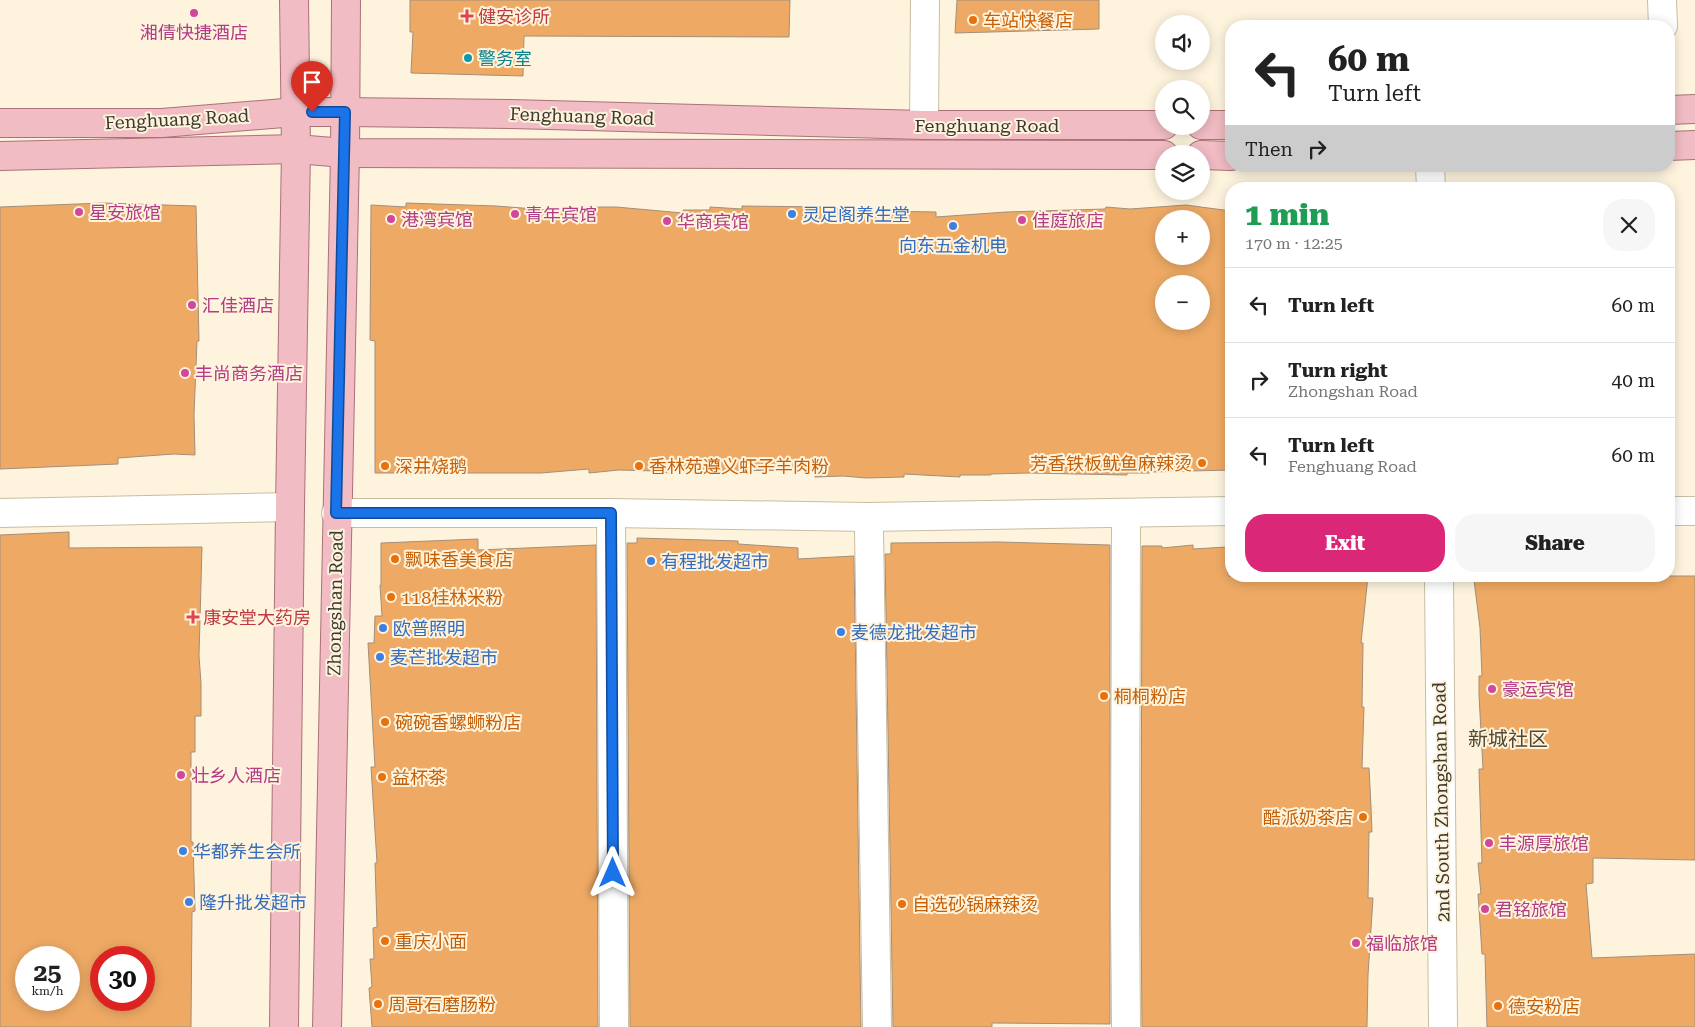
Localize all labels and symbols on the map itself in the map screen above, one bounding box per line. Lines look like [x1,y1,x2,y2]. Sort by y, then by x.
place label: 健安诊所 [478,6,550,27]
marker: 湘倩快捷酒店 [188,7,200,19]
marker: 健安诊所 [460,9,474,23]
place label: 车站快餐店 [983,10,1073,31]
marker: 车站快餐店 [967,14,979,26]
place label: 湘倩快捷酒店 [140,22,248,43]
place label: 警务室 [478,48,532,69]
marker: 警务室 [462,52,474,64]
pin [291,61,333,112]
street label: Fenghuang Road [509,103,655,129]
street label: Fenghuang Road [104,105,250,133]
street label: Fenghuang Road [915,115,1060,136]
place label: 星安旅馆 [89,202,161,223]
place label: 青年宾馆 [525,204,597,225]
place label: 灵足阁养生堂 [802,204,910,225]
marker: 星安旅馆 [73,206,85,218]
marker: 青年宾馆 [509,208,521,220]
marker: 灵足阁养生堂 [786,208,798,220]
place label: 港湾宾馆 [401,209,473,230]
place label: 佳庭旅店 [1032,210,1104,231]
place label: 华商宾馆 [677,211,749,232]
marker: 港湾宾馆 [385,213,397,225]
marker: 佳庭旅店 [1016,214,1028,226]
marker: 华商宾馆 [661,215,673,227]
marker: 向东五金机电 [947,220,959,232]
place label: 向东五金机电 [899,235,1007,256]
place label: 汇佳酒店 [202,295,274,316]
marker: 汇佳酒店 [186,299,198,311]
place label: 丰尚商务酒店 [195,363,303,384]
marker: 丰尚商务酒店 [179,367,191,379]
place label: 芳香铁板鱿鱼麻辣烫 [1030,453,1192,474]
place label: 深井烧鹅 [395,456,467,477]
place label: 香林苑遵义虾子羊肉粉 [649,456,829,477]
marker: 芳香铁板鱿鱼麻辣烫 [1196,457,1208,469]
marker: 深井烧鹅 [379,460,391,472]
marker: 香林苑遵义虾子羊肉粉 [633,460,645,472]
street label: Zhongshan Road [323,529,347,676]
place label: 飘味香美食店 [405,549,513,570]
place label: 有程批发超市 [661,551,769,572]
marker: 飘味香美食店 [389,553,401,565]
marker: 有程批发超市 [645,555,657,567]
place label: 118桂林米粉 [401,587,503,608]
marker: 118桂林米粉 [385,591,397,603]
place label: 康安堂大药房 [203,607,311,628]
marker: 康安堂大药房 [187,611,199,623]
place label: 欧普照明 [393,618,465,639]
marker: 欧普照明 [377,622,389,634]
place label: 麦德龙批发超市 [851,622,977,643]
marker: 麦德龙批发超市 [835,626,847,638]
place label: 麦芒批发超市 [390,647,498,668]
marker: 麦芒批发超市 [374,651,386,663]
place label: 豪运宾馆 [1502,679,1574,700]
street label: 2nd South Zhongshan Road [1428,681,1454,922]
marker: 豪运宾馆 [1486,683,1498,695]
place label: 桐桐粉店 [1114,686,1186,707]
marker: 桐桐粉店 [1098,690,1110,702]
place label: 碗碗香螺蛳粉店 [395,712,521,733]
marker: 碗碗香螺蛳粉店 [379,716,391,728]
district label: 新城社区 [1468,727,1548,751]
place label: 壮乡人酒店 [191,765,281,786]
place label: 益杯茶 [392,767,446,788]
marker: 壮乡人酒店 [175,769,187,781]
marker: 益杯茶 [376,771,388,783]
place label: 酷派奶茶店 [1263,807,1353,828]
marker: 酷派奶茶店 [1357,811,1369,823]
place label: 丰源厚旅馆 [1499,833,1589,854]
marker: 丰源厚旅馆 [1483,837,1495,849]
place label: 华都养生会所 [193,841,301,862]
marker: 华都养生会所 [177,845,189,857]
position arrow [586,846,638,898]
place label: 隆升批发超市 [199,892,307,913]
place label: 自选砂锅麻辣烫 [912,894,1038,915]
marker: 隆升批发超市 [183,896,195,908]
marker: 自选砂锅麻辣烫 [896,898,908,910]
place label: 君铭旅馆 [1495,899,1567,920]
marker: 君铭旅馆 [1479,903,1491,915]
place label: 重庆小面 [395,931,467,952]
place label: 福临旅馆 [1366,933,1438,954]
marker: 重庆小面 [379,935,391,947]
marker: 福临旅馆 [1350,937,1362,949]
speed limit sign: 30 [90,946,155,1011]
place label: 周哥石磨肠粉 [388,994,496,1015]
place label: 德安粉店 [1508,996,1580,1017]
marker: 周哥石磨肠粉 [372,998,384,1010]
marker: 德安粉店 [1492,1000,1504,1012]

